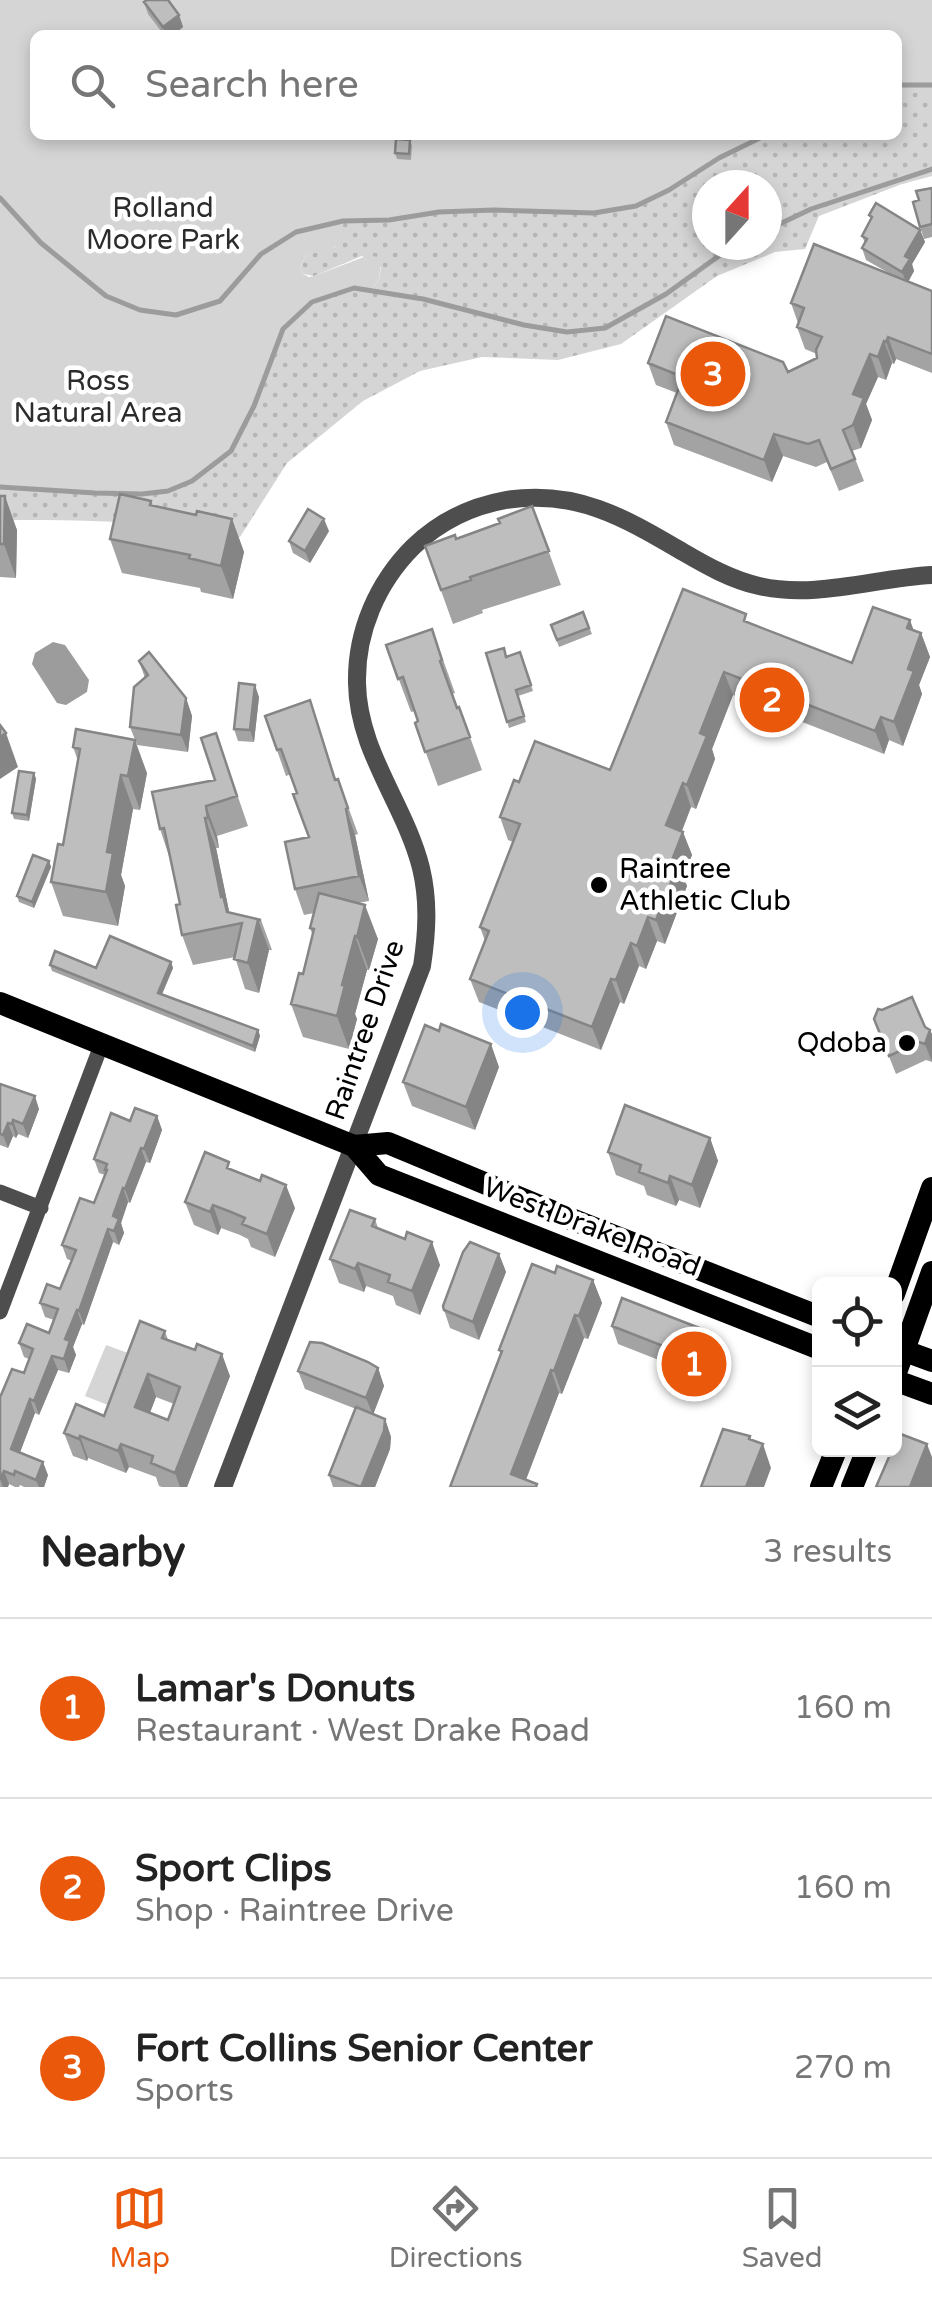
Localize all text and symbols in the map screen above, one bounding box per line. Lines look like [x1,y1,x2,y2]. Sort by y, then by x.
search box [30,30,902,140]
icon: search [65,58,120,113]
text: Search here [145,62,359,108]
north arrow [692,170,782,260]
park label: Rolland Moore Park [86,191,240,257]
pin: 3 [680,336,746,412]
park label: Ross Natural Area [14,364,182,430]
pin: 2 [740,662,804,738]
place label: Raintree Athletic Club [619,852,791,918]
marker: Raintree Athletic Club [588,874,610,896]
street label: Raintree Drive [318,935,412,1125]
your location [497,987,548,1038]
place label: Qdoba [797,1026,887,1060]
marker: Qdoba [896,1032,918,1054]
street label: West Drake Road [479,1170,705,1284]
map controls [812,1277,902,1457]
button: locate [812,1277,902,1367]
pin: 1 [662,1326,726,1402]
button: layers [812,1367,902,1457]
text: Nearby [40,1527,185,1578]
text: 3 results [763,1533,892,1571]
text: Lamar's Donuts [135,1666,415,1712]
text: 1 [62,1689,83,1727]
text: 160 m [794,1689,892,1727]
text: Restaurant · West Drake Road [135,1712,590,1750]
text: Sport Clips [135,1846,332,1892]
text: 2 [62,1869,83,1907]
text: 160 m [794,1869,892,1907]
text: Shop · Raintree Drive [135,1892,454,1930]
text: Fort Collins Senior Center [135,2026,593,2072]
text: 3 [62,2049,83,2087]
text: 270 m [794,2049,892,2087]
text: Sports [135,2072,234,2110]
tab: Map [109,2181,170,2275]
tab: Directions [389,2181,523,2275]
tab: Saved [742,2181,823,2275]

